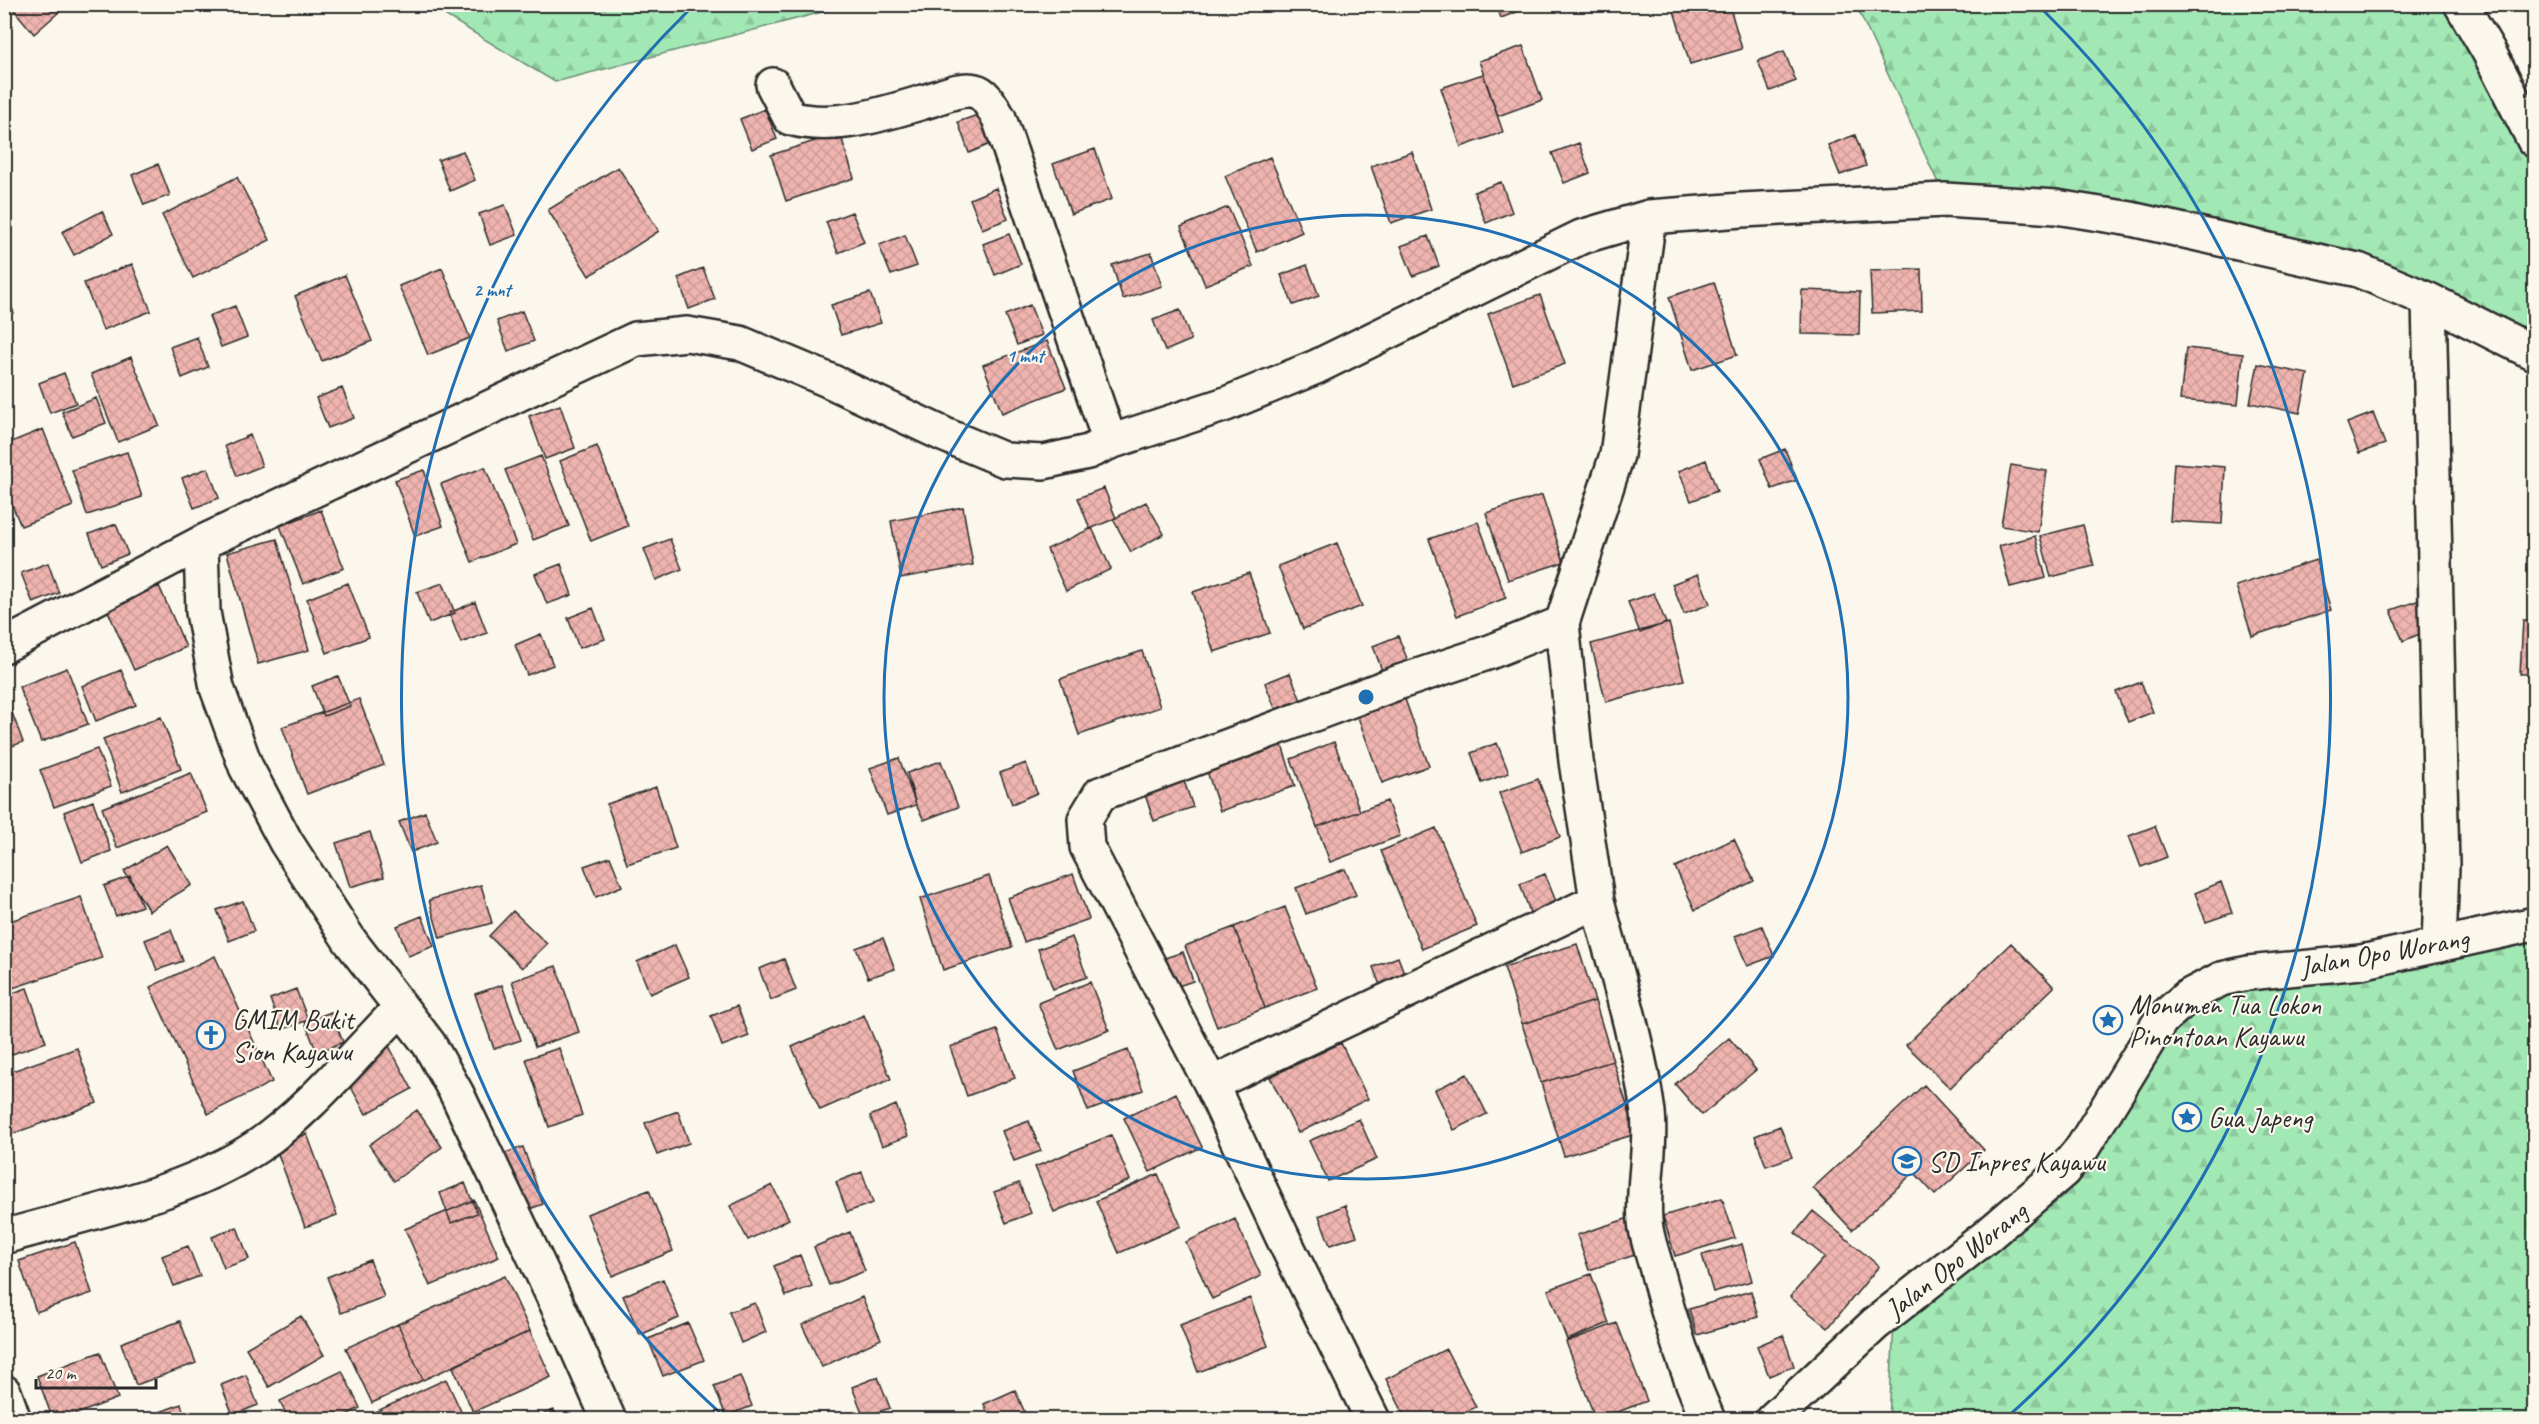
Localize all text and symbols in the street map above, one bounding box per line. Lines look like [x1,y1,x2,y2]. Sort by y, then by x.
text: 2 mnt [474,279,513,301]
text: 1 mnt [1007,345,1046,367]
centre of rings [1356,687,1376,707]
street label: Jalan Opo Worang [2295,920,2473,984]
place label: Monumen Tua Lokon Pinontoan Kayawu [2129,987,2321,1054]
place label: GMIM Bukit Sion Kayawu [232,1002,356,1069]
place icon: Monumen Tua Lokon Pinontoan Kayawu [2092,1004,2124,1036]
church icon: GMIM Bukit Sion Kayawu [195,1019,227,1051]
place label: Gua Japeng [2208,1100,2314,1135]
place icon: Gua Japeng [2171,1101,2203,1133]
place label: SD Inpres Kayawu [1928,1144,2107,1179]
school or university icon: SD Inpres Kayawu [1891,1145,1923,1177]
street label: Jalan Opo Worang [1876,1192,2036,1328]
scale bar [36,1352,156,1390]
text: 20 m [45,1362,78,1384]

